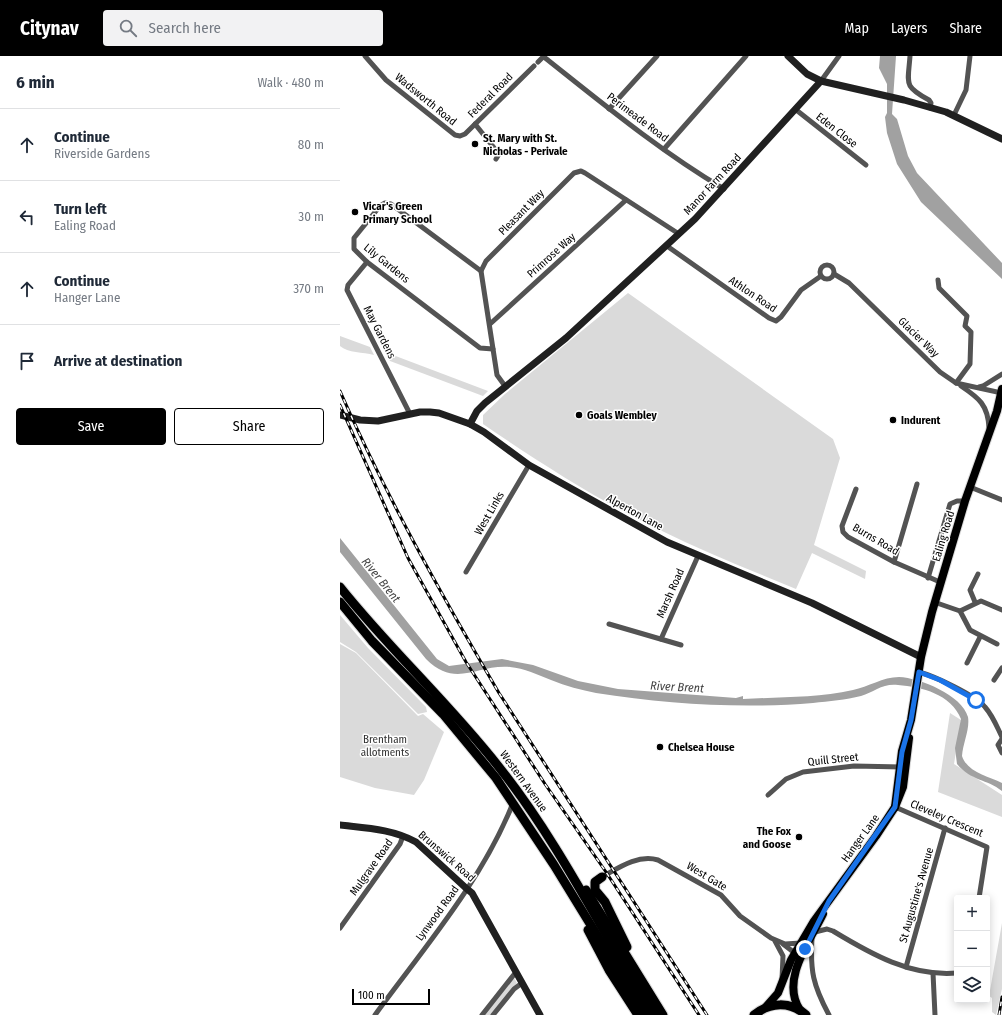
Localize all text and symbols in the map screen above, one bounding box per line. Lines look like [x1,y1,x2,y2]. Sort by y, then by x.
search box [103,10,383,46]
text: Citynav [20,17,79,40]
icon: search [117,17,139,39]
text: Search here [149,19,221,37]
text: Map [845,20,869,37]
text: Layers [891,20,927,37]
text: Share [949,20,982,37]
street label: Federal Road [465,70,516,121]
street label: Wadsworth Road [392,71,459,128]
text: 6 min [16,72,55,93]
text: Walk · 480 m [257,75,324,90]
street label: Perimeade Road [604,90,671,145]
street label: Eden Close [813,110,860,151]
text: Continue [54,128,110,146]
place label: St. Mary with St. Nicholas - Perivale [483,132,568,158]
icon: ahead [16,134,38,156]
text: 80 m [298,137,324,152]
marker: St. Mary with St. Nicholas - Perivale [470,139,480,149]
text: Riverside Gardens [54,146,150,161]
street label: Manor Farm Road [681,151,744,217]
street label: Pleasant Way [496,187,547,238]
text: Turn left [54,200,107,218]
place label: Vicar's Green Primary School [362,200,433,226]
icon: left [16,206,38,228]
marker: Vicar's Green Primary School [350,207,360,217]
text: 30 m [298,209,324,224]
text: Ealing Road [54,218,116,233]
street label: Primrose Way [524,230,578,281]
street label: Lily Gardens [361,241,412,286]
text: Continue [54,272,110,290]
street label: Athlon Road [726,274,779,315]
icon: ahead [16,278,38,300]
text: 370 m [293,281,324,296]
text: Hanger Lane [54,290,120,305]
street label: May Gardens [361,304,399,361]
street label: Glacier Way [895,315,942,360]
icon: arrive [16,350,38,372]
text: Arrive at destination [54,352,182,370]
button: Save [16,408,166,445]
button: Share [174,408,324,445]
place label: Goals Wembley [587,409,658,422]
marker: Goals Wembley [574,410,584,420]
place label: Indurent [901,414,940,427]
marker: Indurent [888,415,898,425]
street label: West Links [472,489,507,537]
street label: Alperton Lane [604,492,665,533]
street label: Ealing Road [930,509,957,563]
street label: Burns Road [850,521,901,558]
water label: River Brent [359,555,403,605]
street label: Marsh Road [654,566,687,620]
water label: River Brent [650,679,704,695]
route start [967,691,985,709]
park label: Brentham allotments [361,733,409,759]
place label: Chelsea House [668,741,735,754]
marker: Chelsea House [655,742,665,752]
street label: Western Avenue [497,748,550,814]
street label: Quill Street [807,750,859,769]
street label: Cleveley Crescent [908,797,986,840]
street label: Hanger Lane [839,812,882,865]
place label: The Fox and Goose [743,825,792,851]
street label: Brunswick Road [416,828,478,885]
marker: The Fox and Goose [794,832,804,842]
street label: Mulgrave Road [347,837,396,898]
street label: St Augustine's Avenue [897,846,936,944]
street label: West Gate [684,859,729,894]
street label: Lynwood Road [413,883,462,943]
map controls [954,895,990,1003]
button: + [954,895,990,931]
button: − [954,931,990,967]
route end [796,940,814,958]
button: layers [954,967,990,1003]
scale bar [352,987,430,1006]
text: 100 m [358,989,385,1002]

